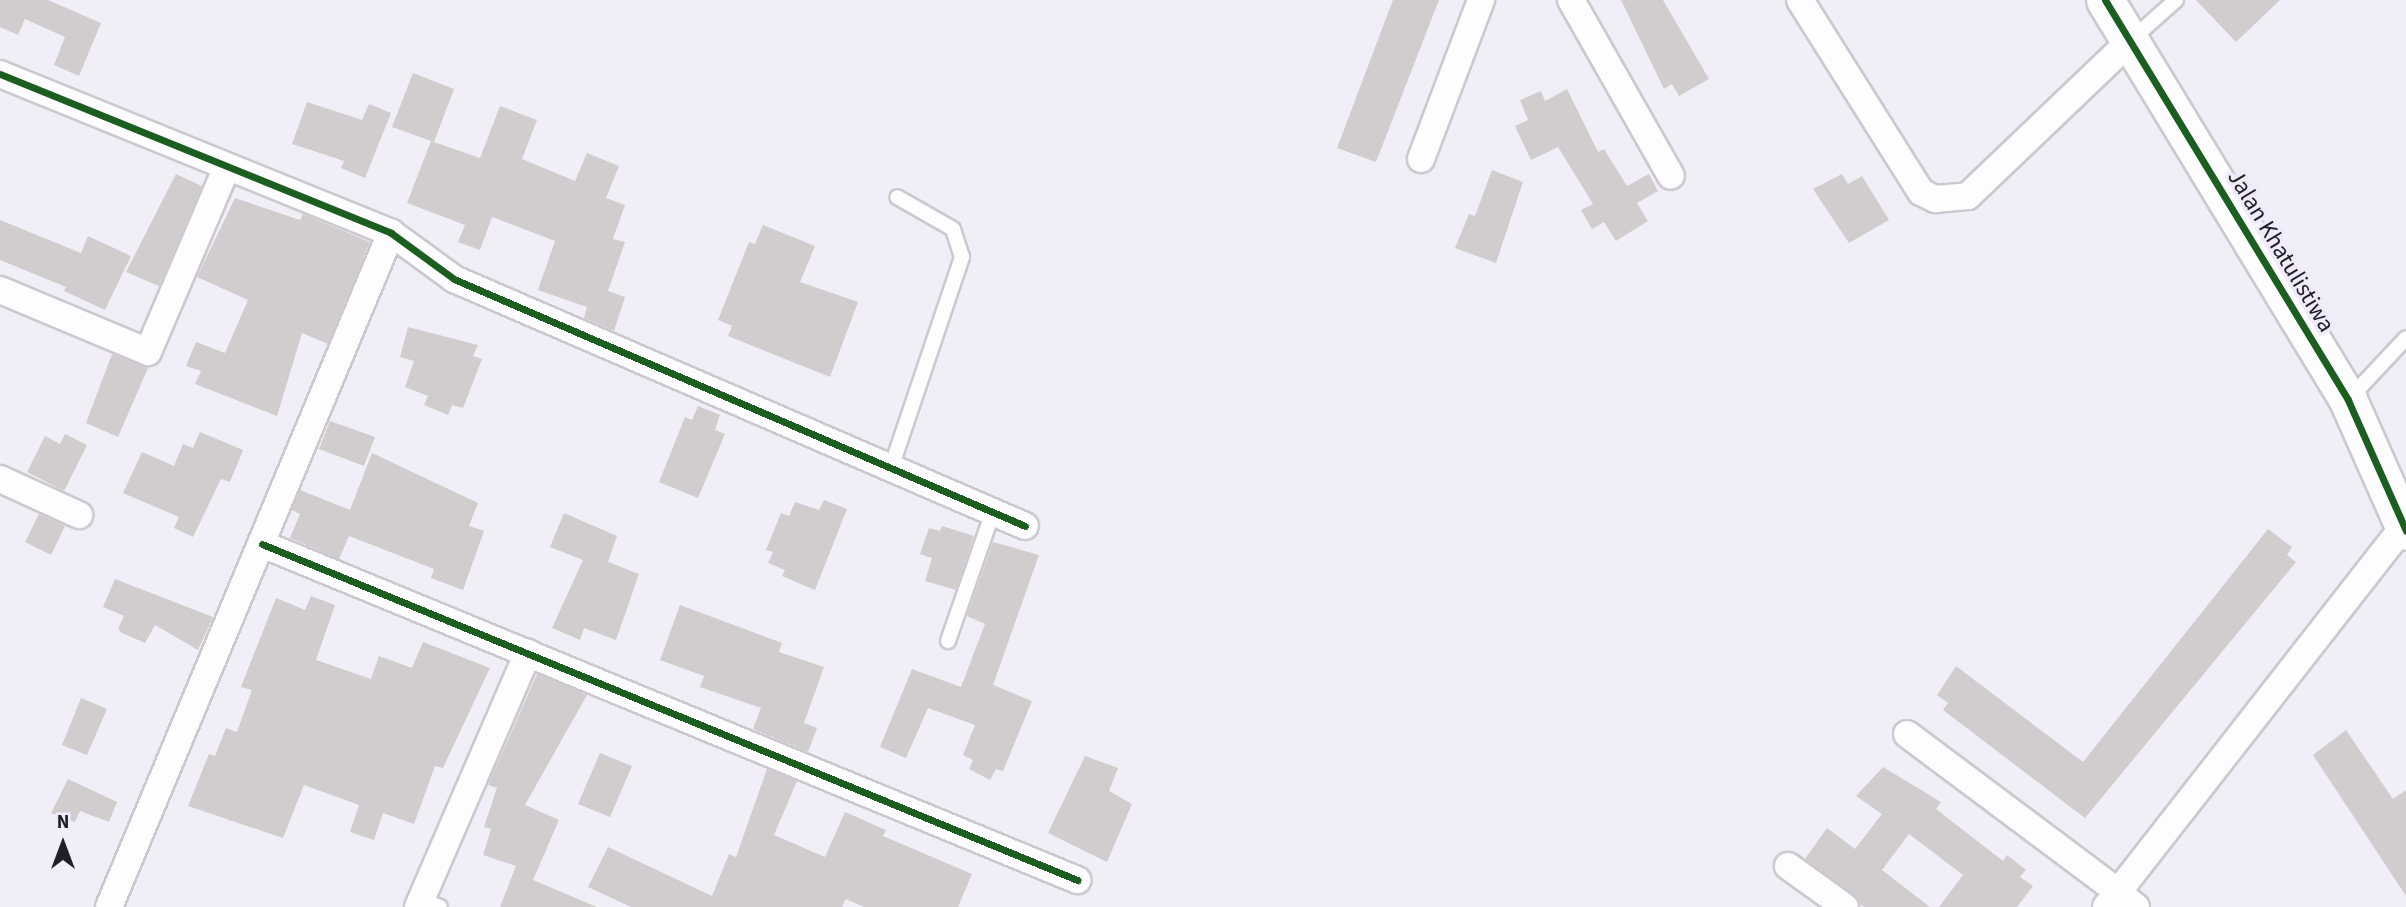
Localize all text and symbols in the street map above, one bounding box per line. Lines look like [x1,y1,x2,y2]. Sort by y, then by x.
street label: Jalan Khatulistiwa [2221,165,2341,337]
north arrow [28,809,98,879]
text: N [57,809,69,836]

